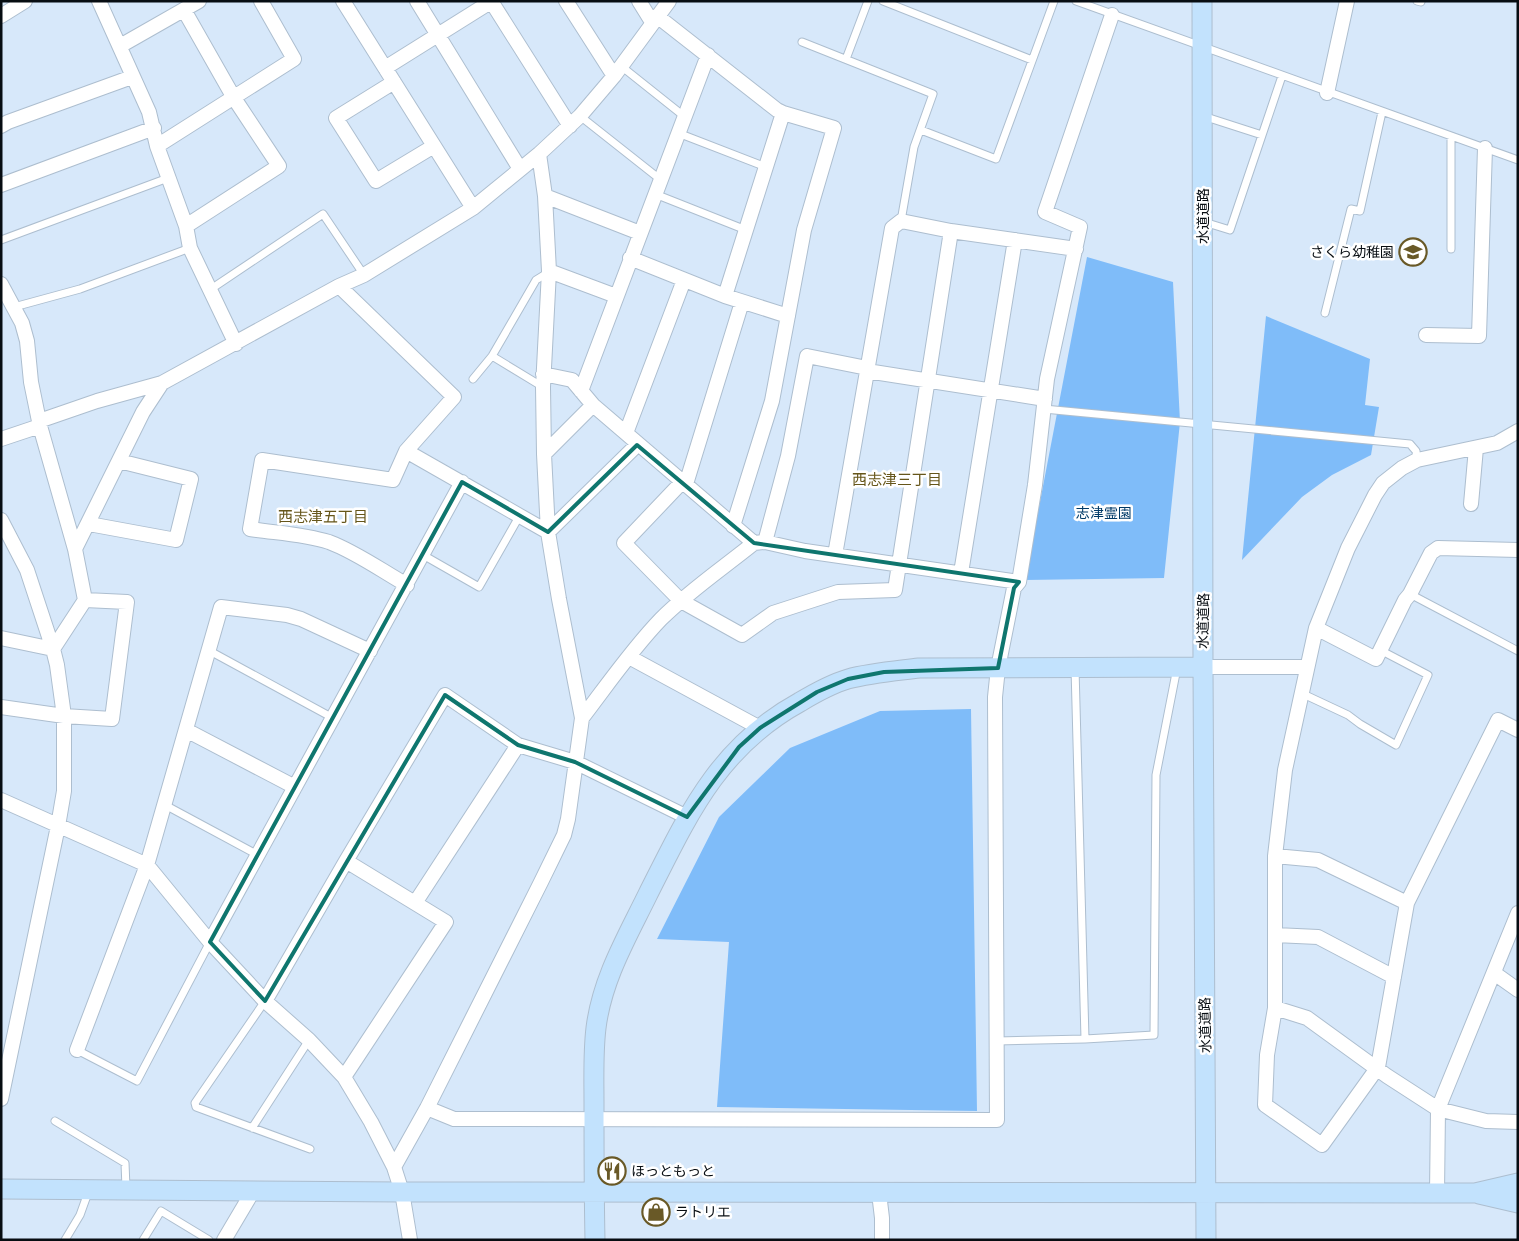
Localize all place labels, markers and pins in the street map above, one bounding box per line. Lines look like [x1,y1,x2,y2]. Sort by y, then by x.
school or university icon: さくら幼稚園 [1398,237,1428,267]
place label: さくら幼稚園 [1310,244,1394,260]
restaurant icon: ほっともっと [597,1156,627,1186]
place label: ほっともっと [631,1163,715,1179]
shop icon: ラトリエ [641,1197,671,1227]
place label: ラトリエ [675,1204,731,1220]

